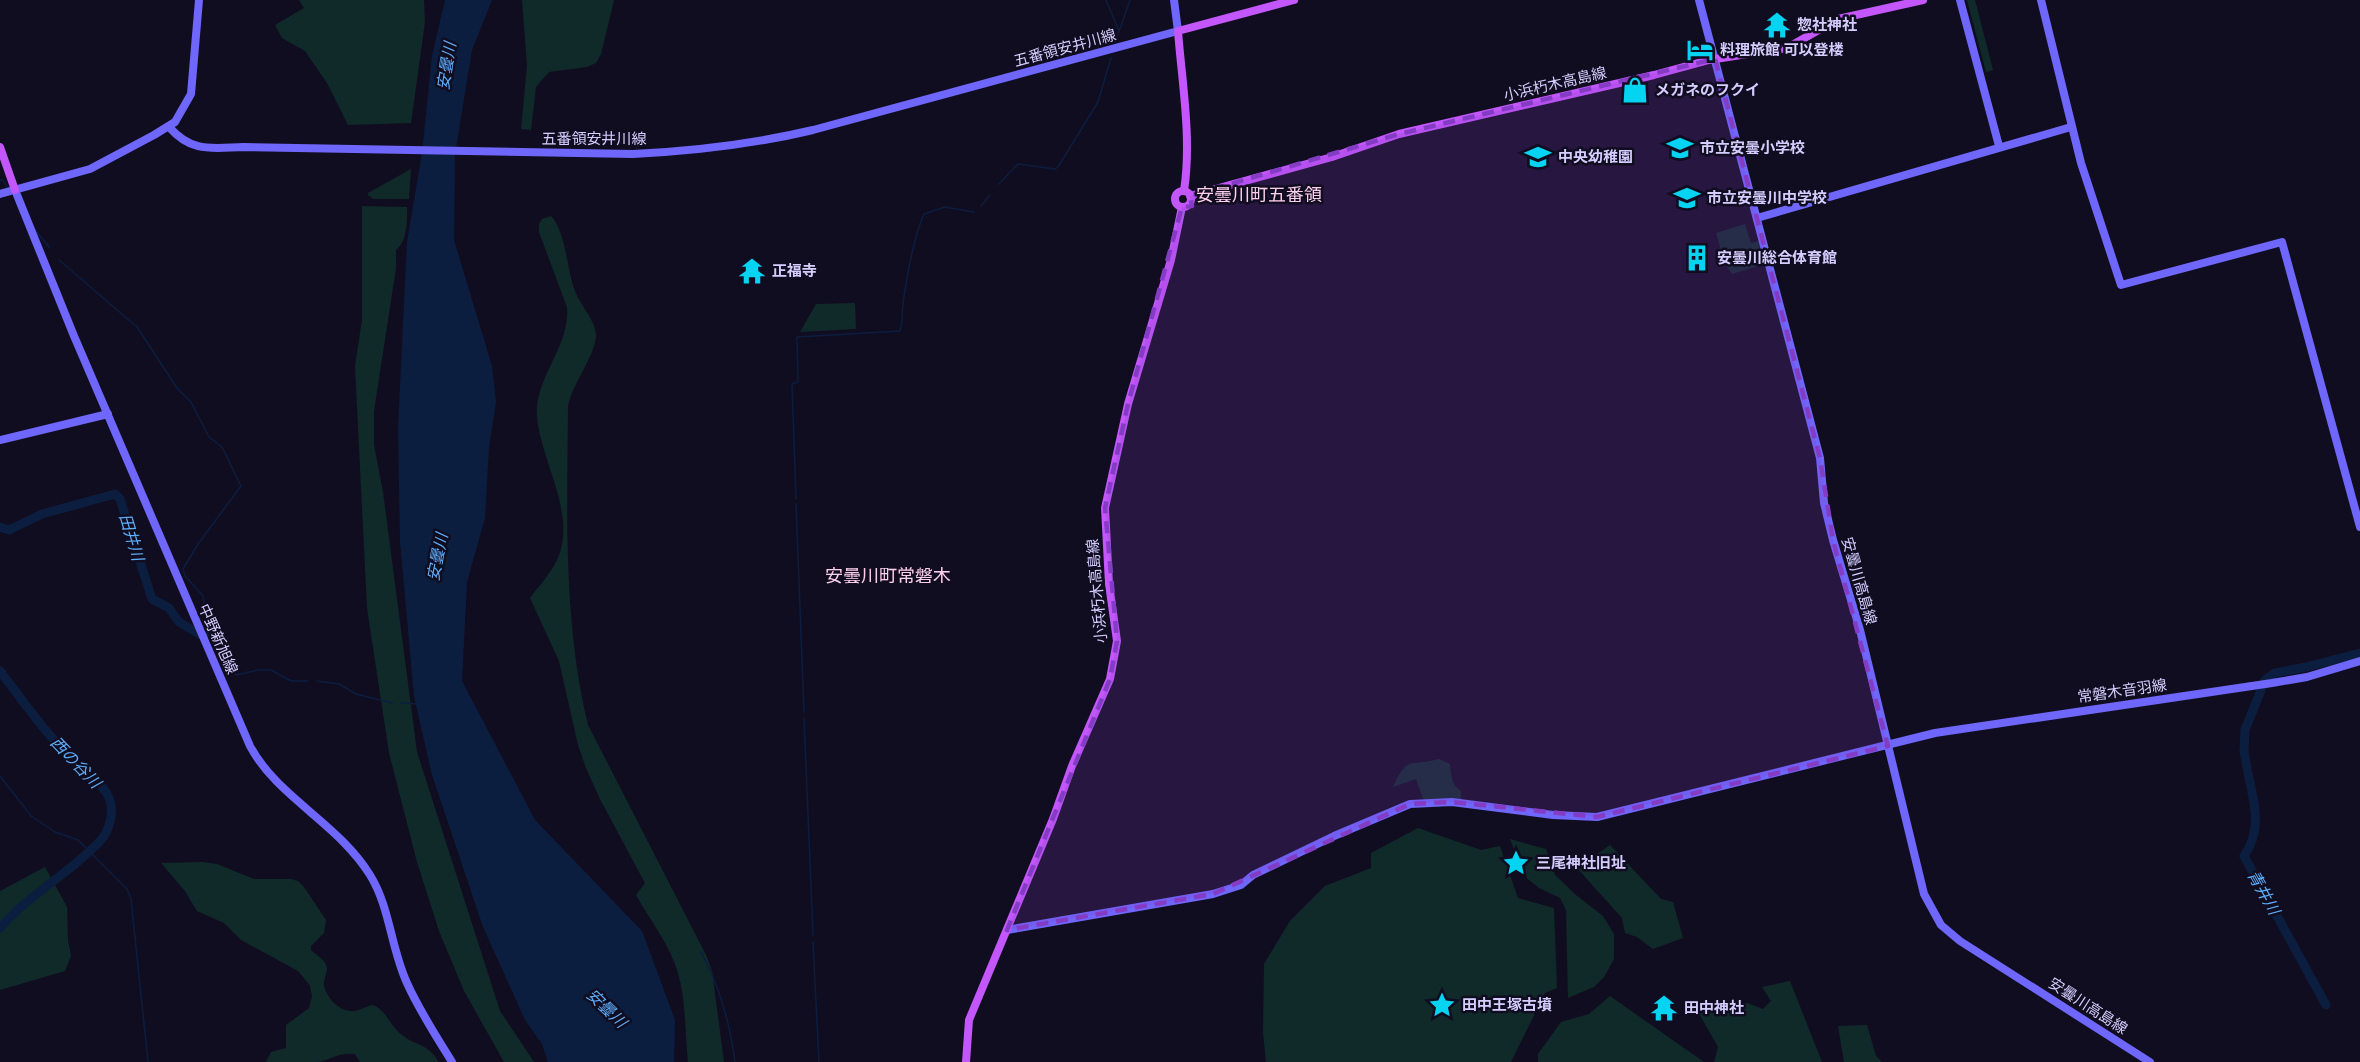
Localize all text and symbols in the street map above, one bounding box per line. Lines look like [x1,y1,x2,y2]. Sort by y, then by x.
temple icon: 惣社神社 [1762,10,1792,40]
place label: 惣社神社 [1797,16,1857,33]
street label: 五番領安井川線 [1012,26,1118,69]
hotel icon: 料理旅館 可以登楼 [1685,35,1715,65]
water label: 安曇川 [433,39,459,91]
place label: 料理旅館 可以登楼 [1720,41,1844,58]
street label: 小浜朽木高島線 [1502,63,1608,104]
shop icon: メガネのフクイ [1620,75,1650,105]
place label: メガネのフクイ [1655,81,1760,98]
street label: 五番領安井川線 [541,130,647,147]
school or university icon: 市立安曇小学校 [1665,133,1695,163]
place label: 市立安曇小学校 [1700,139,1805,156]
school or university icon: 中央幼稚園 [1523,142,1553,172]
place label: 中央幼稚園 [1558,148,1633,165]
school or university icon: 市立安曇川中学校 [1672,183,1702,213]
district label: 安曇川町五番領 [1196,184,1322,204]
place label: 市立安曇川中学校 [1707,189,1827,206]
building icon: 安曇川総合体育館 [1682,243,1712,273]
place label: 安曇川総合体育館 [1717,249,1837,266]
temple icon: 正福寺 [737,256,767,286]
place label: 正福寺 [772,262,817,279]
water label: 田井川 [116,511,148,564]
water label: 安曇川 [424,530,451,582]
street label: 安曇川高島線 [1839,535,1880,626]
street label: 小浜朽木高島線 [1083,538,1110,644]
district label: 安曇川町常磐木 [825,565,951,585]
street label: 中野新旭線 [195,601,241,677]
street label: 常磐木音羽線 [2076,676,2168,705]
water label: 西の谷川 [47,733,106,793]
place icon: 三尾神社旧址 [1501,848,1531,878]
place label: 三尾神社旧址 [1536,854,1626,871]
water label: 青井川 [2244,867,2284,919]
street label: 安曇川高島線 [2046,974,2131,1037]
water label: 安曇川 [583,985,632,1033]
place icon: 田中王塚古墳 [1427,990,1457,1020]
temple icon: 田中神社 [1649,993,1679,1023]
place label: 田中王塚古墳 [1462,996,1552,1013]
place label: 田中神社 [1684,999,1744,1016]

